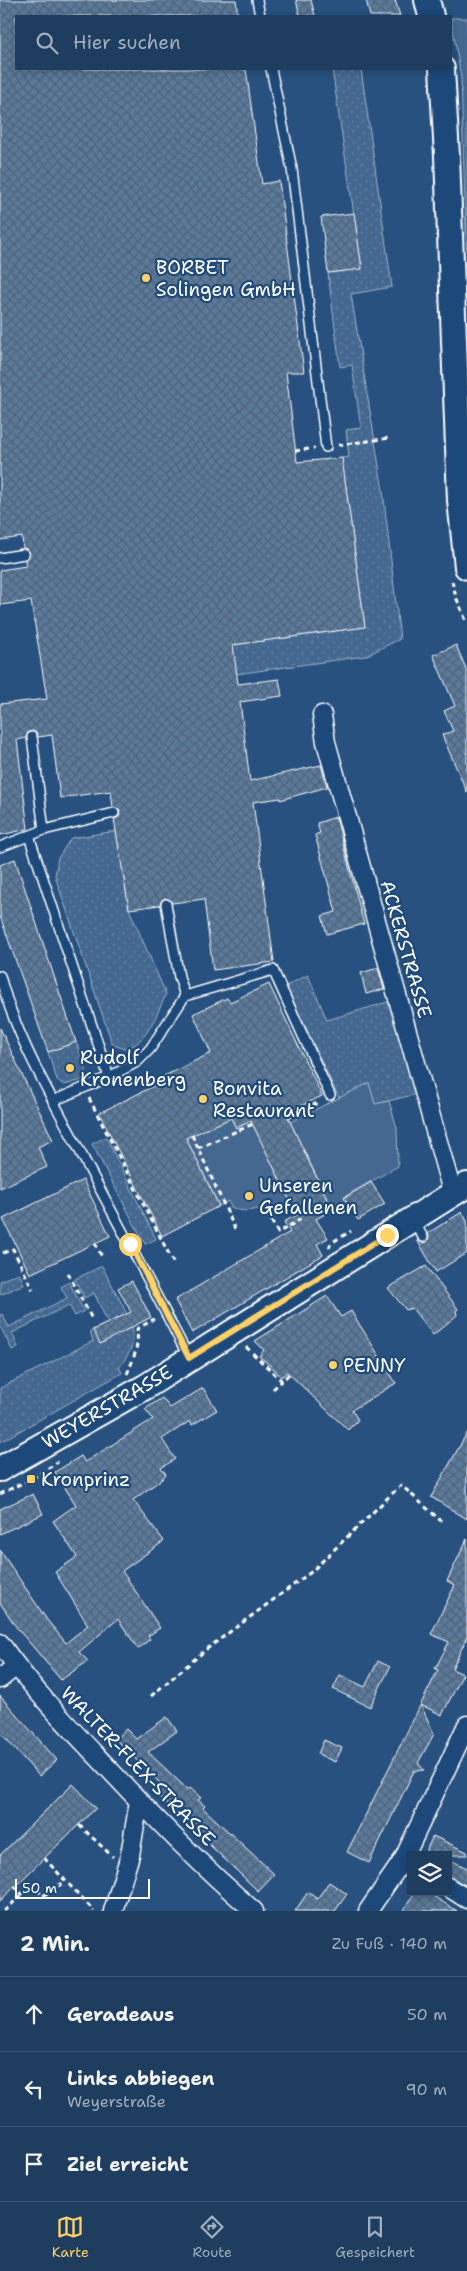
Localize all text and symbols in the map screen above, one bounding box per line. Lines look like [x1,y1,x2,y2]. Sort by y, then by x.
search box [15,15,452,70]
icon: search [33,29,61,57]
text: Hier suchen [73,30,181,55]
place label: BORBET Solingen GmbH [156,255,296,302]
marker: BORBET Solingen GmbH [140,272,152,284]
street label: ACKERSTRASSE [374,877,438,1021]
place label: Rudolf Kronenberg [80,1045,186,1092]
marker: Rudolf Kronenberg [64,1062,76,1074]
place label: Bonvita Restaurant [213,1076,315,1123]
marker: Bonvita Restaurant [197,1093,209,1105]
place label: Unseren Gefallenen [259,1173,357,1220]
marker: Unseren Gefallenen [243,1190,255,1202]
route end [376,1224,399,1247]
route start [119,1233,142,1256]
place label: PENNY [343,1353,406,1378]
street label: WEYERSTRASSE [37,1359,177,1455]
marker: PENNY [327,1359,339,1371]
place label: Kronprinz [41,1467,130,1492]
marker: Kronprinz [25,1473,37,1485]
street label: WALTER-FLEX-STRASSE [55,1681,221,1851]
map controls [407,1851,452,1896]
button: layers [407,1851,452,1896]
scale bar [15,1876,150,1899]
text: 50 m [22,1879,57,1897]
text: 2 Min. [20,1930,90,1958]
text: Zu Fuß · 140 m [332,1933,447,1954]
icon: ahead [20,2000,48,2028]
text: Geradeaus [67,2002,174,2027]
text: 50 m [407,2004,447,2025]
text: Links abbiegen [67,2066,214,2091]
icon: left [20,2075,48,2103]
text: 90 m [406,2079,447,2100]
text: Weyerstraße [67,2091,166,2112]
icon: arrive [20,2150,48,2178]
text: Ziel erreicht [67,2152,188,2177]
tab: Karte [52,2213,89,2261]
tab: Route [192,2213,232,2261]
tab: Gespeichert [335,2213,415,2261]

